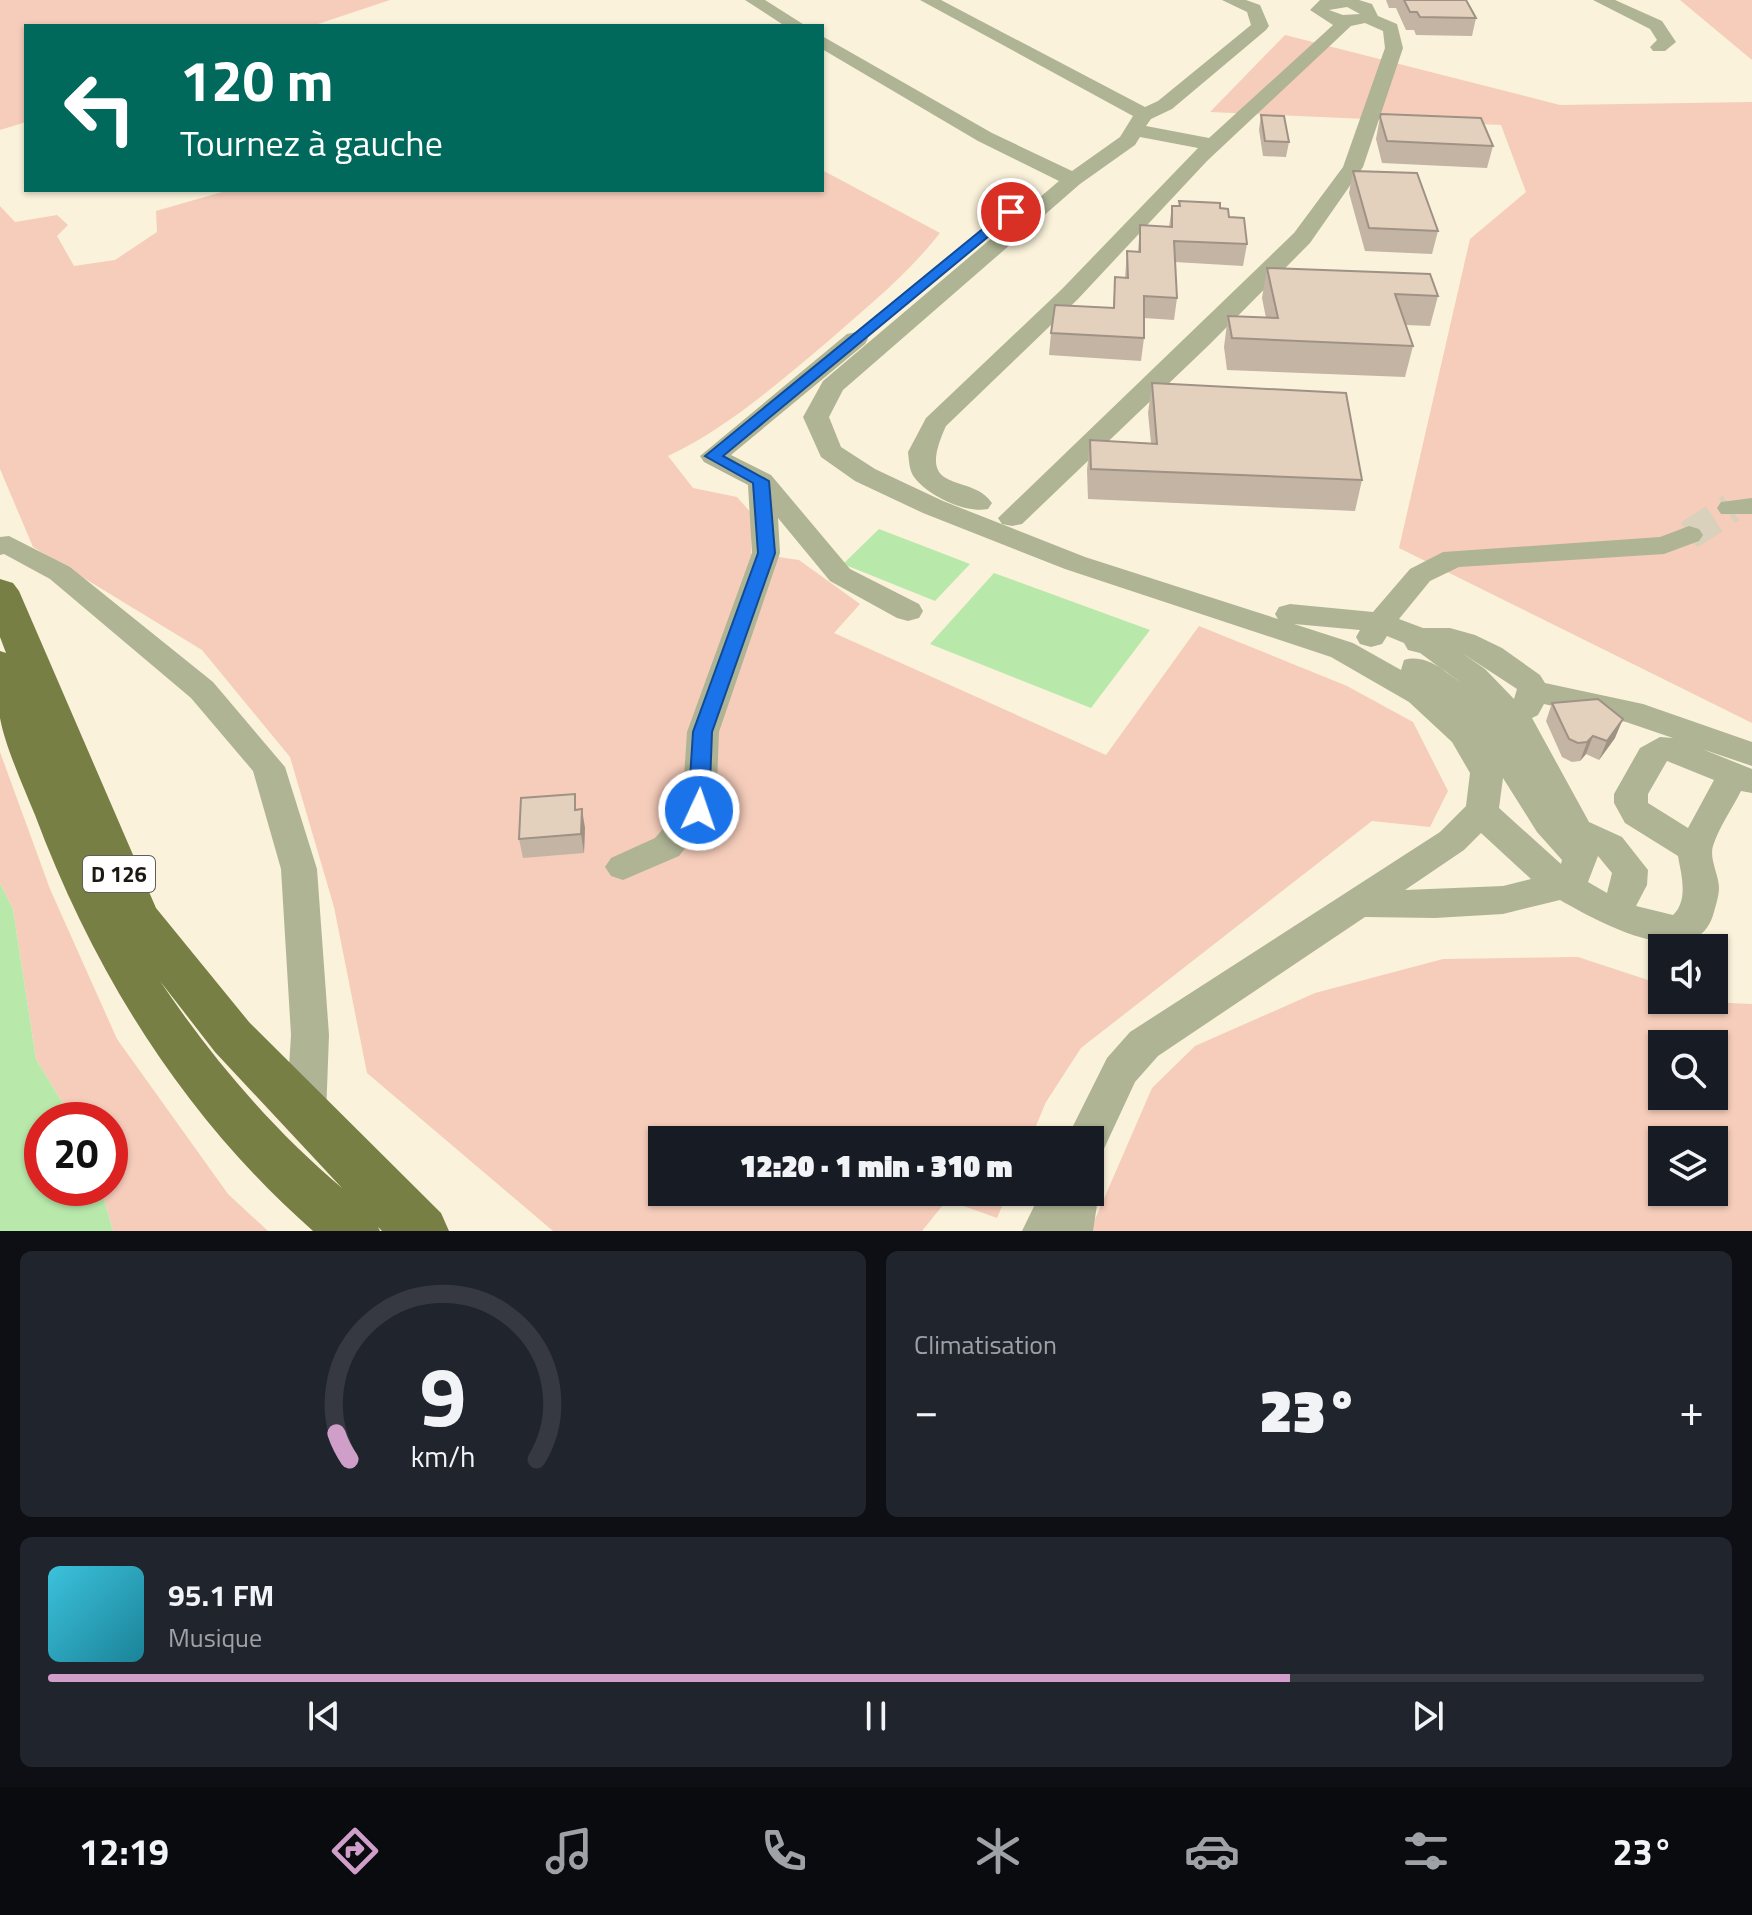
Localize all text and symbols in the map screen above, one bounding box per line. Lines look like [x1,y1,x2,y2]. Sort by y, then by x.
text: 120 m [180,38,333,123]
icon: left [48,56,152,160]
text: Tournez à gauche [180,115,443,170]
pin [977,178,1045,246]
icon: arrive [989,190,1033,234]
position arrow [657,768,741,852]
road number: D 126 [83,856,155,892]
map controls [1648,934,1728,1206]
button: sound [1648,934,1728,1014]
button: search [1648,1030,1728,1110]
speed limit sign: 20 [24,1102,128,1206]
button: layers [1648,1126,1728,1206]
text: 12:20 · 1 min · 310 m [740,1143,1012,1189]
text: Climatisation [914,1325,1057,1364]
text: 9 [420,1332,466,1458]
text: 23° [1260,1364,1359,1455]
text: − [914,1376,939,1443]
text: + [1679,1376,1704,1443]
text: km/h [411,1435,475,1478]
text: 95.1 FM [168,1572,274,1618]
text: Musique [168,1618,262,1657]
icon: previous [302,1694,346,1738]
icon: pause [854,1694,898,1738]
icon: next [1406,1694,1450,1738]
icon: directions [327,1823,383,1879]
icon: music [541,1823,597,1879]
icon: phone [756,1823,812,1879]
icon: climate [970,1823,1026,1879]
icon: car [1184,1823,1240,1879]
icon: filters [1398,1823,1454,1879]
text: 12:19 [79,1824,169,1879]
text: 23° [1612,1824,1673,1879]

